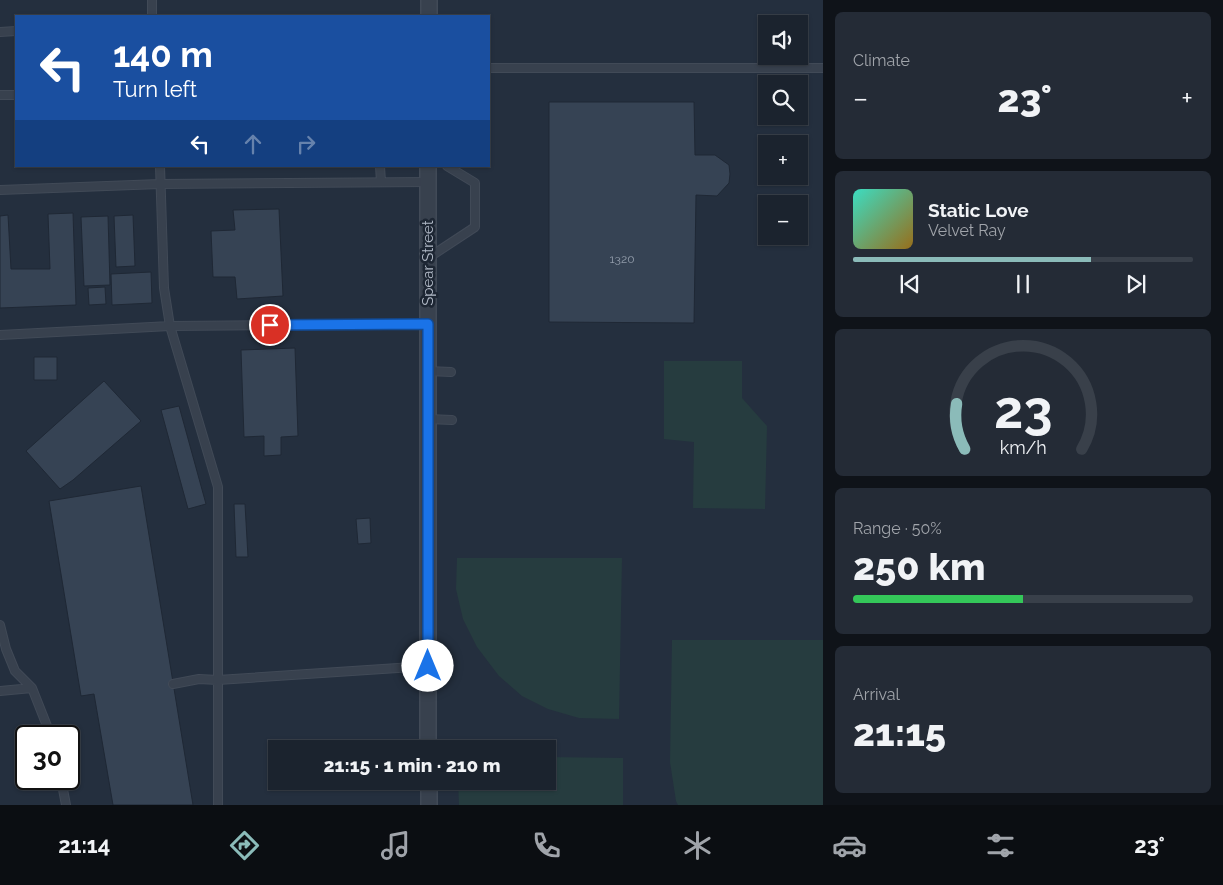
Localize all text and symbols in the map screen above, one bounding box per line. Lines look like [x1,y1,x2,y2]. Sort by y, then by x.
map controls [758,15,808,245]
button: sound [758,15,808,65]
text: 140 m [113,34,213,75]
icon: left [30,35,95,100]
text: Climate [853,51,910,70]
button: search [758,75,808,125]
text: Turn left [113,76,197,102]
text: 23° [998,76,1052,121]
text: − [853,82,868,115]
text: + [1181,82,1193,115]
icon: left [186,130,214,158]
icon: ahead [239,130,267,158]
icon: right [292,130,320,158]
button: + [758,135,808,185]
button: − [758,195,808,245]
text: Static Love [928,199,1029,221]
street label: Spear Street [419,220,437,306]
text: Velvet Ray [928,221,1006,240]
house number: 1320 [609,252,635,266]
icon: previous [896,270,924,298]
icon: pause [1009,270,1037,298]
icon: next [1122,270,1150,298]
pin [249,304,291,346]
icon: arrive [256,311,284,339]
text: 23 [994,379,1052,440]
text: km/h [999,437,1047,458]
text: Range · 50% [853,519,942,538]
text: 250 km [853,544,986,589]
position arrow [401,639,453,691]
text: Arrival [853,685,900,704]
text: 21:15 [853,710,946,755]
speed limit sign: 30 [15,725,80,790]
text: 21:15 · 1 min · 210 m [324,754,500,776]
icon: directions [227,828,262,863]
icon: music [378,828,413,863]
icon: phone [529,828,564,863]
icon: climate [680,828,715,863]
icon: car [832,828,867,863]
icon: filters [983,828,1018,863]
text: 21:14 [58,832,110,858]
text: 23° [1134,832,1165,858]

